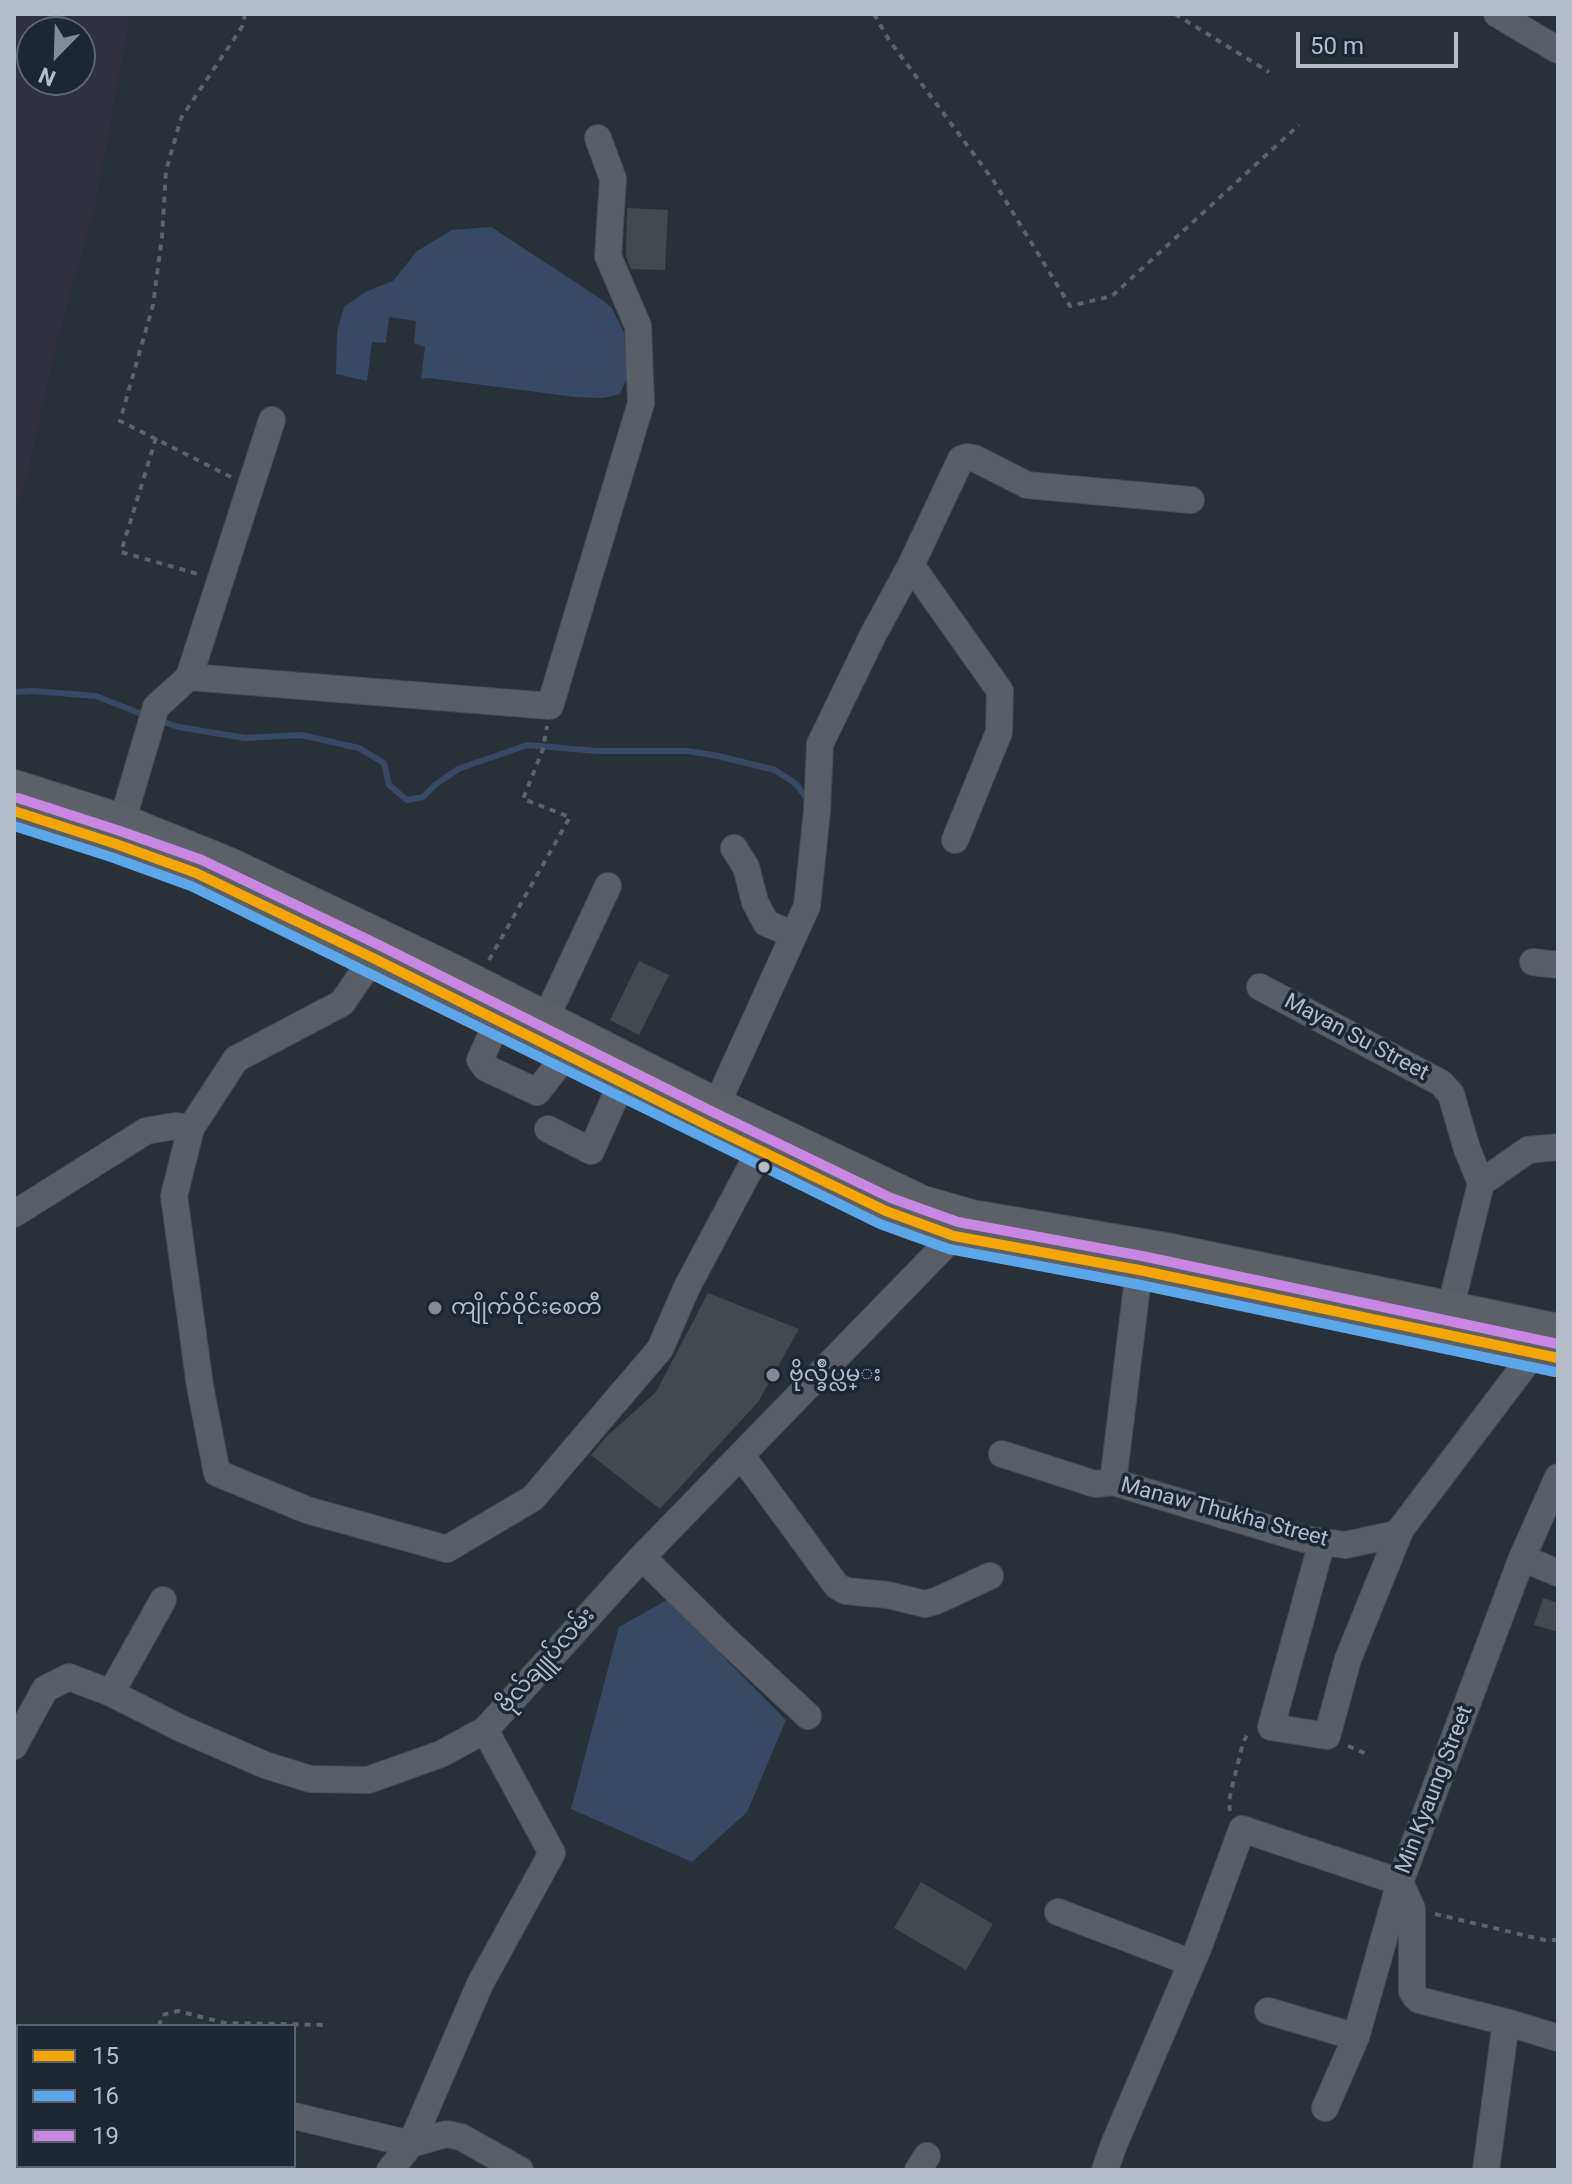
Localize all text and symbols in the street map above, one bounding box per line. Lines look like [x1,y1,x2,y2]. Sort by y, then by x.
north arrow [16,16,96,96]
scale bar [1300,16,1462,66]
text: 50 m [1310,32,1364,60]
text: N [35,62,59,91]
street label: Mayan Su Street [1279,989,1433,1087]
unlabelled marker [756,1159,772,1175]
place label: ကျိုက်ဝိုင်းစေတီ [451,1295,602,1321]
marker: ကျိုက်ဝိုင်းစေတီ [426,1299,444,1317]
place label: ဗိုလ္ခ်ဳပ္လမ္း [789,1362,881,1388]
marker: ဗိုလ္ခ်ဳပ္လမ္း [764,1366,782,1384]
street label: Manaw Thukha Street [1118,1473,1330,1553]
street label: ဗိုလ်ချူပ်လမ်း [493,1603,601,1719]
street label: Min Kyaung Street [1391,1702,1479,1878]
legend [16,2024,296,2168]
text: 15 [92,2042,119,2070]
text: 16 [92,2082,119,2110]
text: 19 [92,2122,119,2150]

